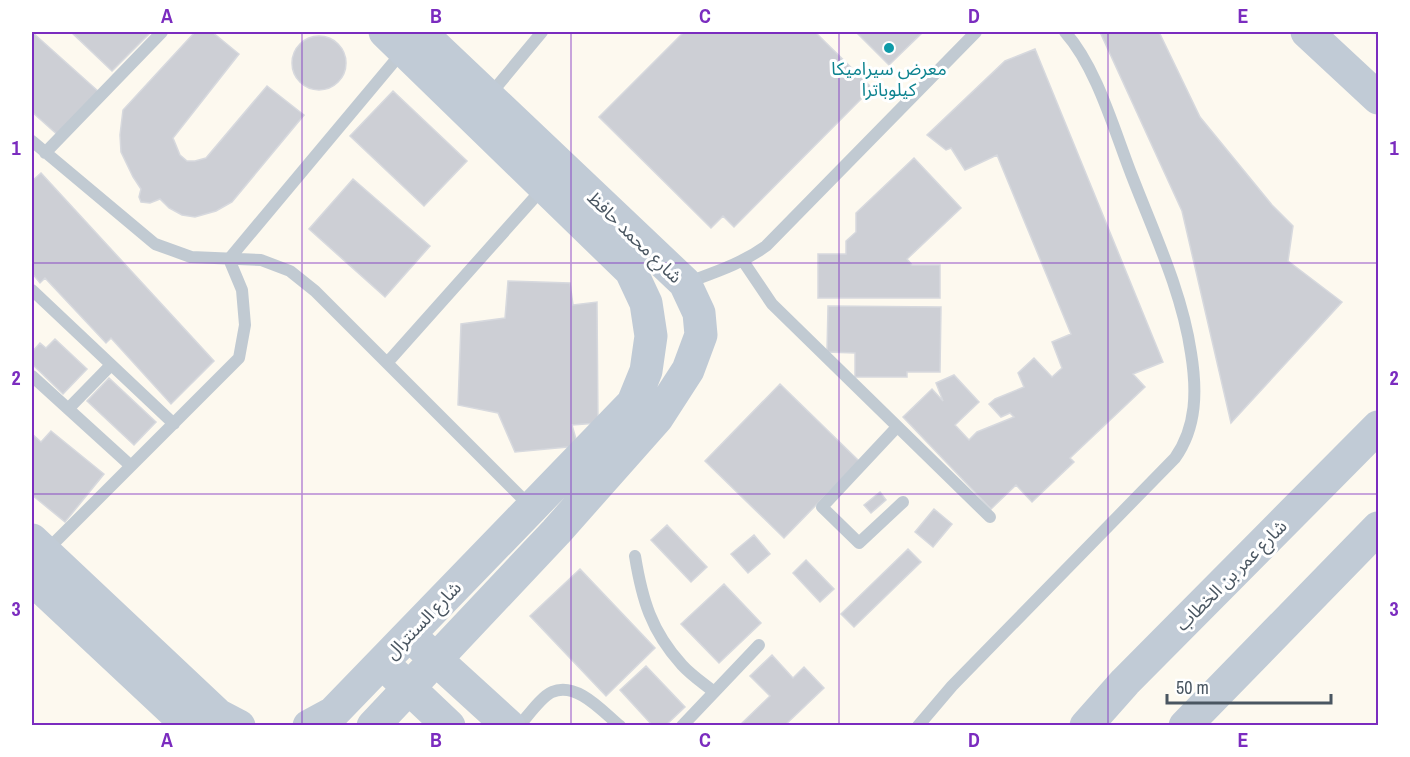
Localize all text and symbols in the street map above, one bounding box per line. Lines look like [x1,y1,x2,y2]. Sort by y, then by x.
text: A [161,2,173,29]
text: B [430,2,442,29]
text: C [699,2,711,29]
text: D [968,2,980,29]
text: E [1238,2,1249,29]
marker: معرض سيراميكا كيلوباترا [882,41,896,55]
place label: معرض سيراميكا كيلوباترا [831,56,947,102]
text: 1 [11,134,21,161]
text: 1 [1389,134,1399,161]
street label: شارع محمد حافظ [581,185,688,290]
text: 2 [11,364,21,391]
text: 2 [1389,364,1399,391]
street label: شارع عمر بن الخطاب [1170,514,1294,638]
street label: شارع السنترال [379,575,468,666]
text: 3 [11,595,21,622]
text: 3 [1389,595,1399,622]
scale bar [1167,667,1330,705]
text: 50 m [1176,675,1209,700]
text: A [161,726,173,753]
text: B [430,726,442,753]
text: C [699,726,711,753]
text: D [968,726,980,753]
text: E [1238,726,1249,753]

